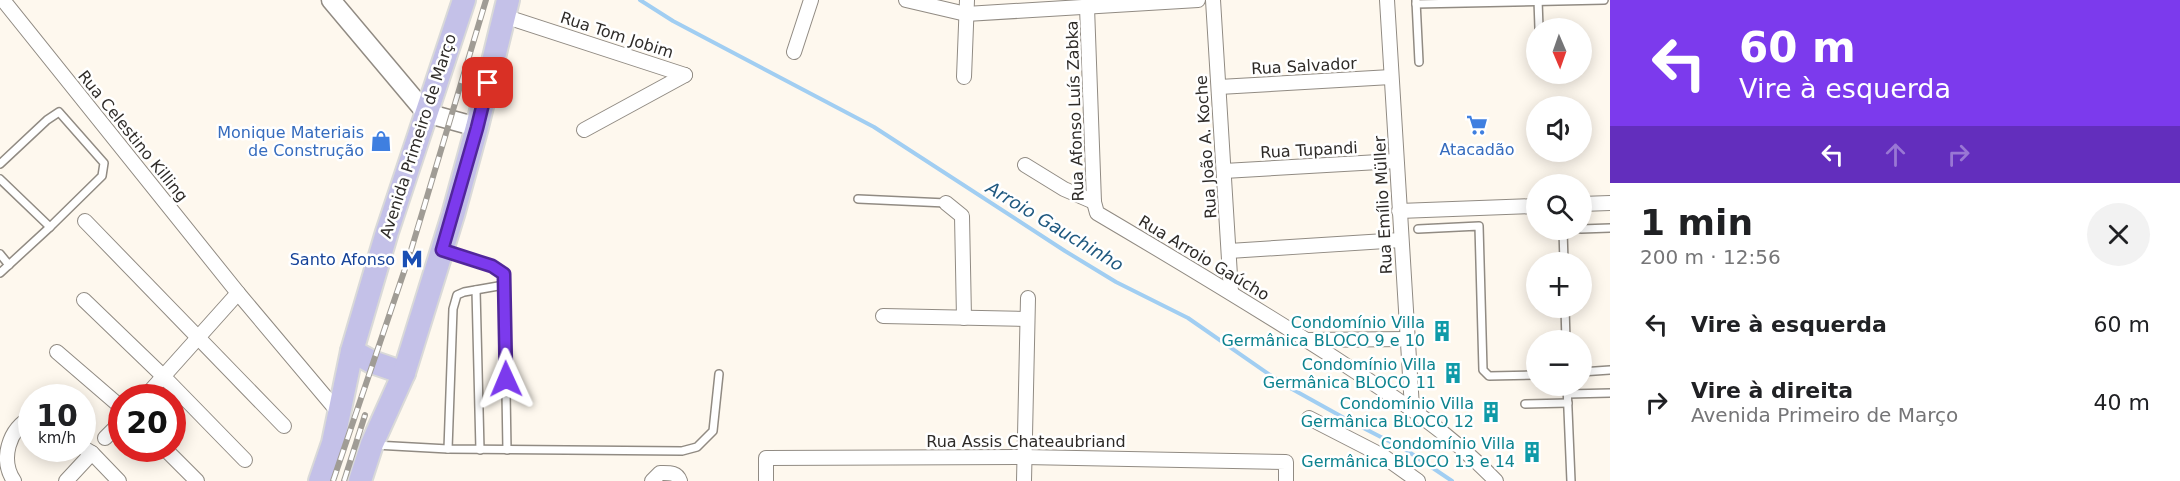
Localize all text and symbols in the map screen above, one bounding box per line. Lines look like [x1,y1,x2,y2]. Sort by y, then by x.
street label: Rua Tom Jobim [558,8,676,62]
north arrow [1526,18,1592,84]
map controls [1526,18,1592,396]
street label: Rua Afonso Luís Zabka [1062,20,1088,202]
text: 60 m [1739,23,1856,72]
icon: left [1640,24,1718,102]
street label: Avenida Primeiro de Março [376,31,460,241]
street label: Rua Salvador [1251,54,1358,78]
pin [462,57,513,108]
icon: arrive [471,66,504,99]
street label: Rua Celestino Killing [74,67,192,205]
text: Vire à esquerda [1739,73,1951,104]
street label: Rua João A. Koche [1192,75,1220,219]
button: sound [1526,96,1592,162]
supermarket icon: Atacadão [1465,113,1489,137]
place label: Monique Materiais de Construção [217,123,364,160]
shop icon: Monique Materiais de Construção [369,129,393,153]
street label: Rua Emílio Müller [1370,135,1396,275]
street label: Rua Tupandi [1260,138,1358,162]
icon: left [1816,138,1849,171]
icon: ahead [1879,138,1912,171]
icon: right [1942,138,1975,171]
place label: Atacadão [1439,140,1515,159]
button: search [1526,174,1592,240]
water label: Arroio Gauchinho [982,176,1127,275]
text: 1 min [1640,202,1753,243]
button: close [2087,203,2150,266]
street label: Rua Arroio Gaúcho [1135,211,1273,305]
text: 200 m · 12:56 [1640,245,1781,269]
metro station icon: Santo Afonso [400,247,424,271]
place label: Santo Afonso [290,250,395,269]
button: + [1526,252,1592,318]
icon: left [1640,308,1673,341]
text: Vire à esquerda [1691,312,1887,337]
text: 60 m [2094,312,2150,337]
place label: Condomínio Villa Germânica BLOCO 9 e 10 [1221,313,1425,350]
building icon: Condomínio Villa Germânica BLOCO 9 e 10 [1430,319,1454,343]
button: − [1526,330,1592,396]
position arrow [474,347,538,411]
place label: Condomínio Villa Germânica BLOCO 11 [1263,355,1436,392]
building icon: Condomínio Villa Germânica BLOCO 11 [1441,361,1465,385]
text: Vire à direita [1691,378,1853,403]
speed limit sign: 20 [108,384,186,462]
icon: right [1640,386,1673,419]
text: 40 m [2094,390,2150,415]
place label: Condomínio Villa Germânica BLOCO 12 [1301,394,1474,431]
text: 10 [36,398,78,433]
building icon: Condomínio Villa Germânica BLOCO 12 [1479,400,1503,424]
text: Avenida Primeiro de Março [1691,403,1958,427]
text: km/h [38,429,76,447]
street label: Rua Assis Chateaubriand [926,432,1126,451]
place label: Condomínio Villa Germânica BLOCO 13 e 14 [1301,434,1515,471]
building icon: Condomínio Villa Germânica BLOCO 13 e 14 [1520,440,1544,464]

